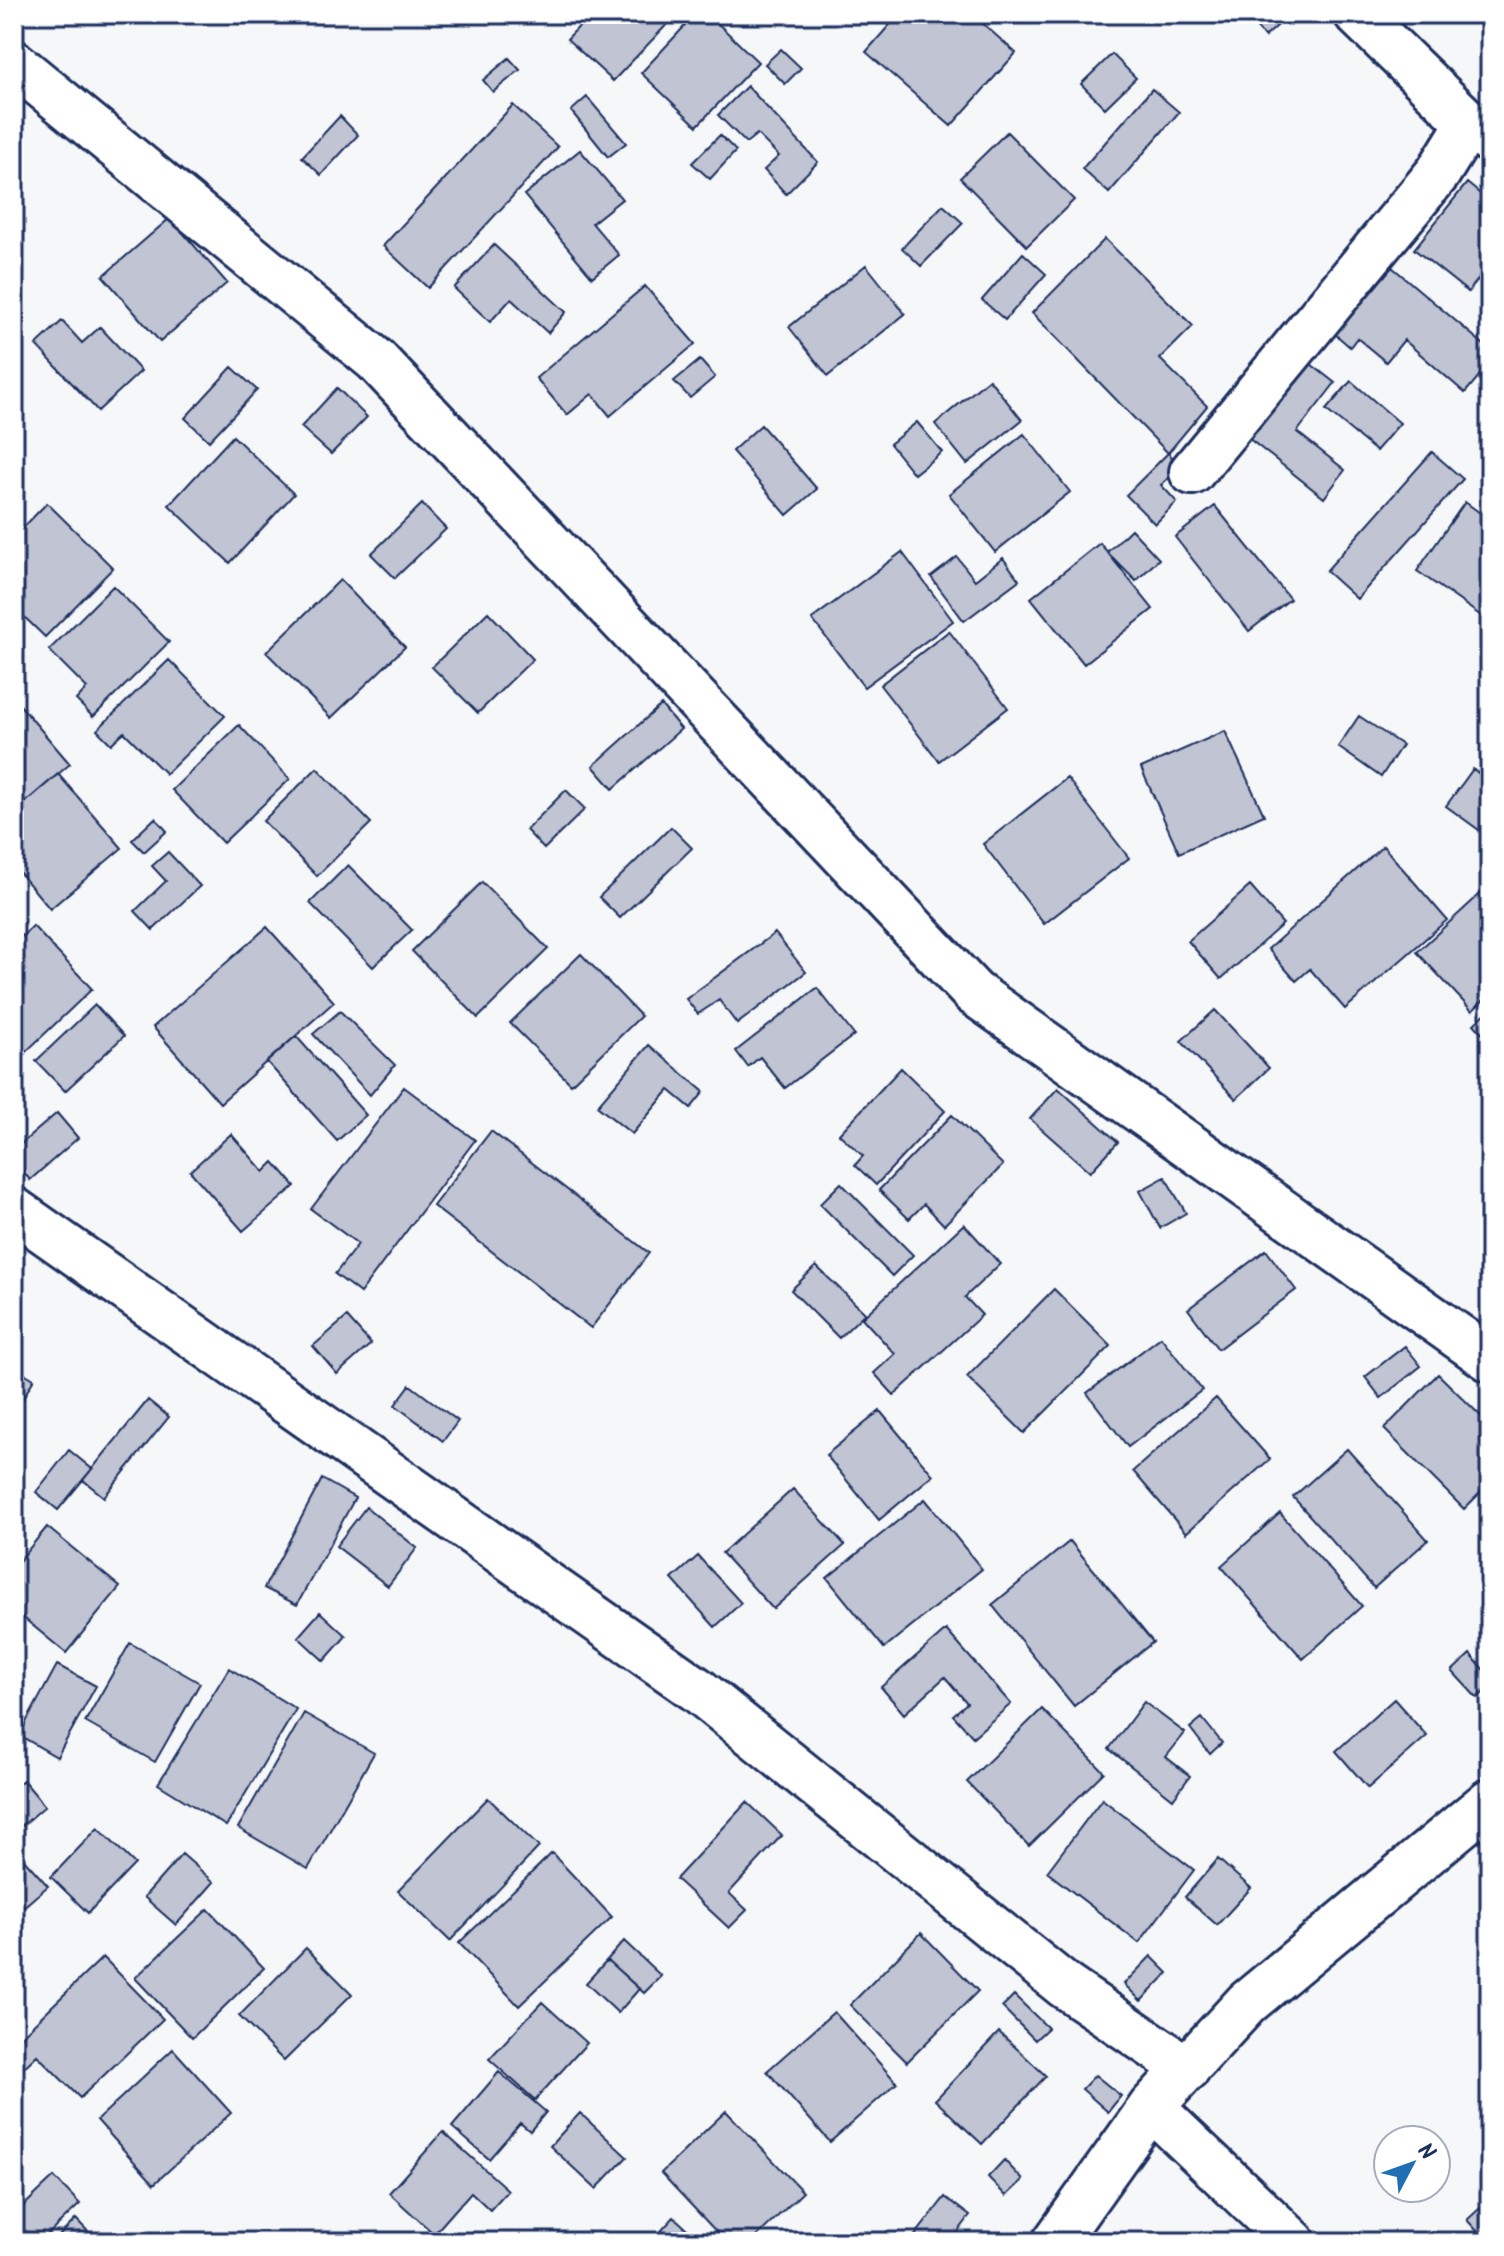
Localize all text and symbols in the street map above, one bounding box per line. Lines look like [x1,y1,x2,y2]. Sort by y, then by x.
north arrow [1372,2124,1452,2204]
text: N [1407,2136,1443,2169]

